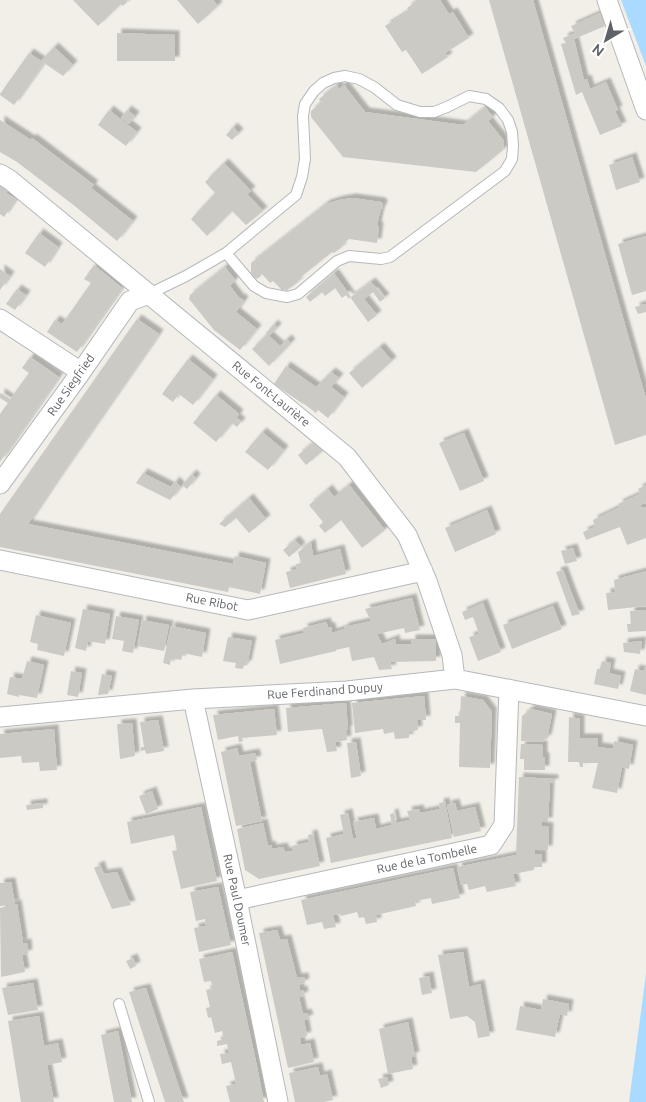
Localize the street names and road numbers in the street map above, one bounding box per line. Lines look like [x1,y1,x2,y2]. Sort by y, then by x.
street label: Rue Siegfried [45,351,97,418]
street label: Rue Font-Laurière [230,358,313,429]
street label: Rue Ribot [185,590,240,613]
street label: Rue Ferdinand Dupuy [267,680,383,701]
street label: Rue de la Tombelle [376,842,478,875]
street label: Rue Paul Doumer [221,853,254,947]

